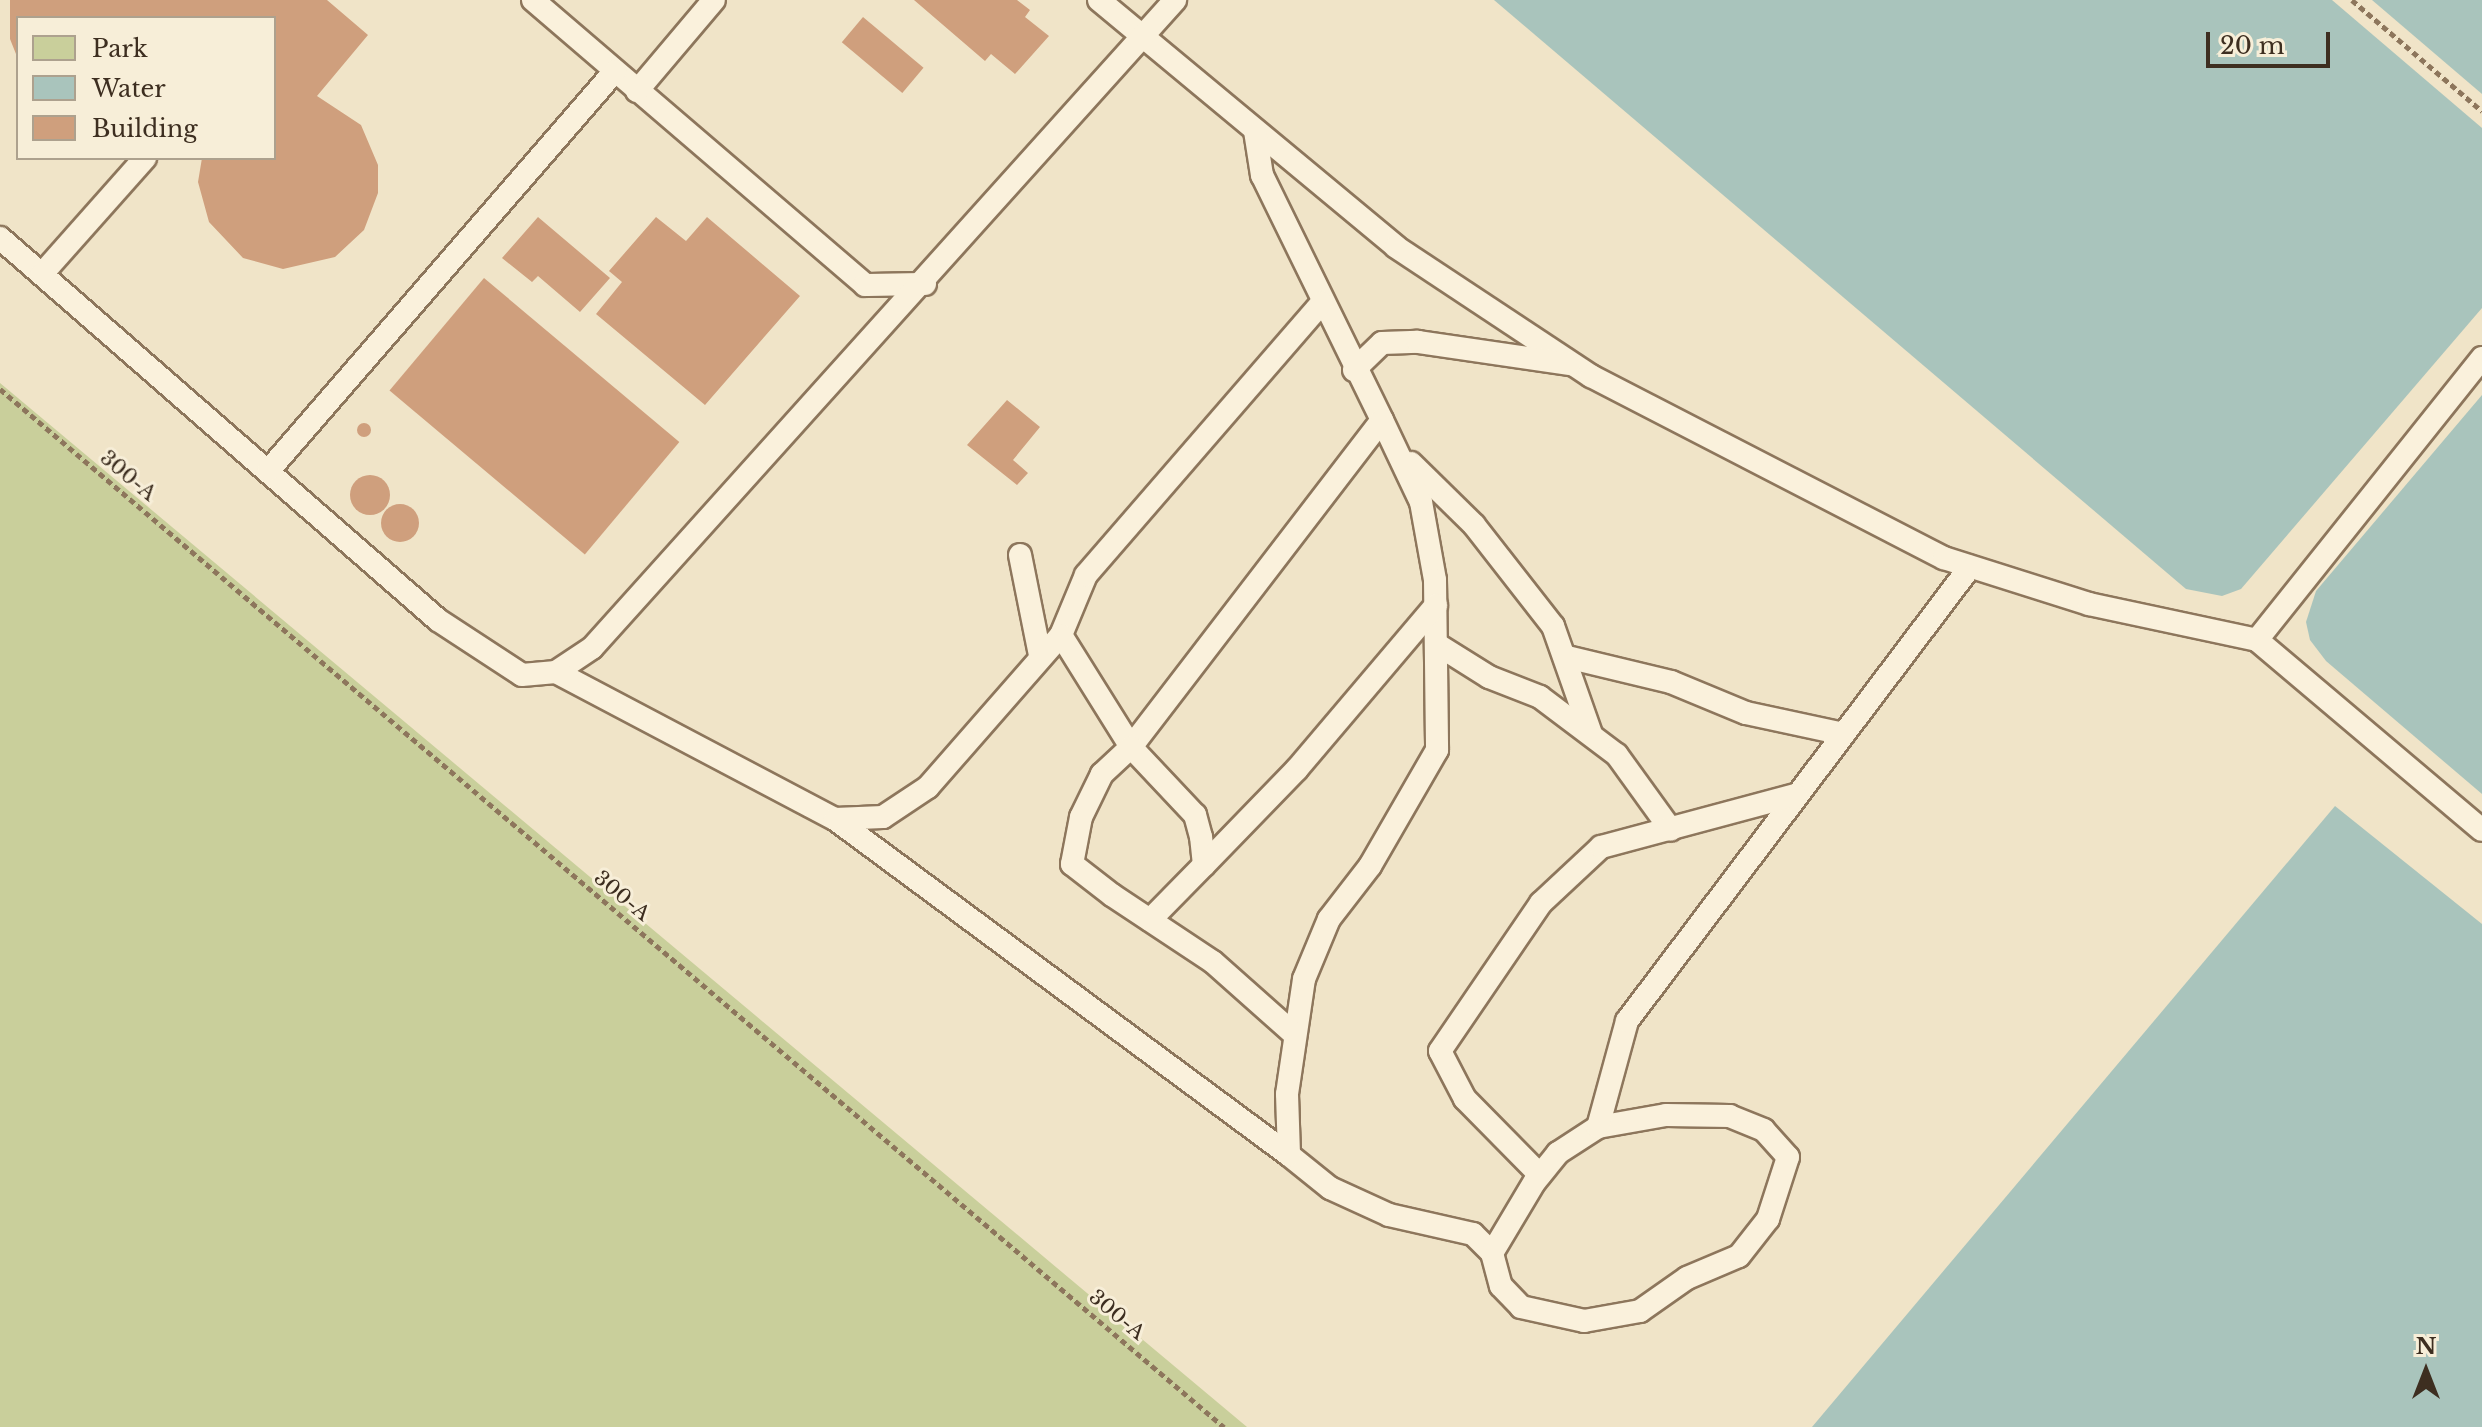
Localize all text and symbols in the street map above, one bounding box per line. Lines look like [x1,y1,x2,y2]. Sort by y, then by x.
legend [16,16,276,160]
scale bar [2210,16,2334,66]
text: 20 m [2220,31,2285,60]
text: Park [92,34,148,63]
text: Water [92,74,166,103]
text: Building [92,114,198,143]
street label: 300-A [95,446,161,506]
street label: 300-A [589,866,655,926]
street label: 300-A [1084,1285,1150,1345]
north arrow [2386,1331,2466,1411]
text: N [2416,1333,2436,1360]

